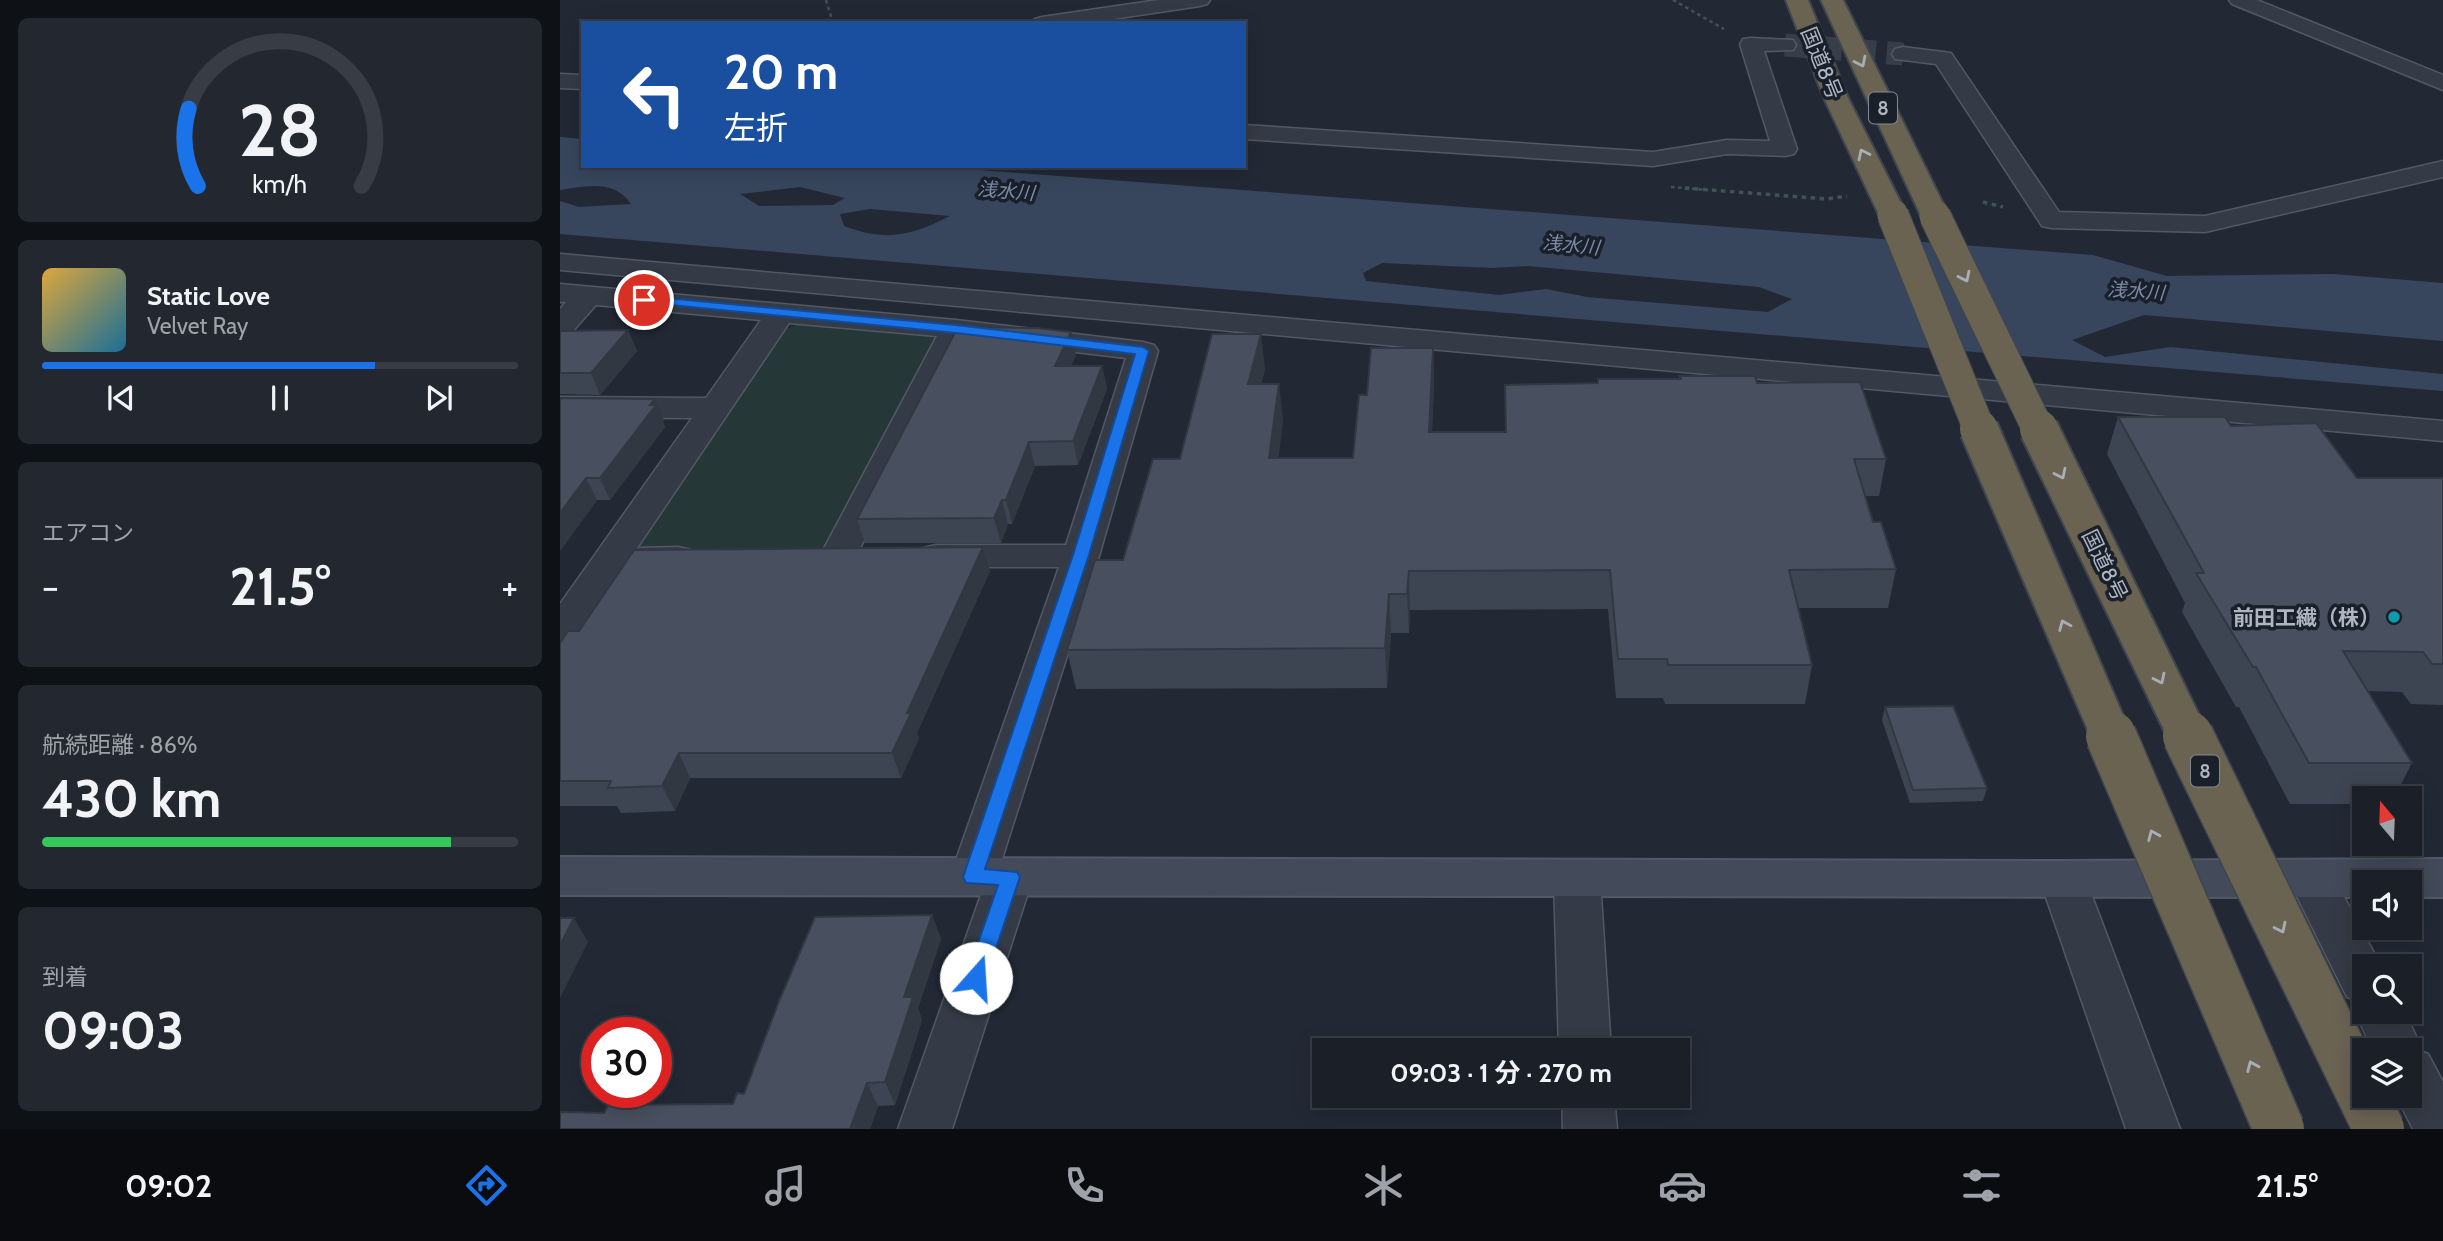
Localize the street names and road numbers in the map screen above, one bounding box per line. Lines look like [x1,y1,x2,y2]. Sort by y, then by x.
street label: 国道8号 [1796,23,1848,103]
road number: 8 [1869,92,1897,124]
street label: 国道8号 [2077,525,2133,605]
road number: 8 [2191,756,2219,786]

